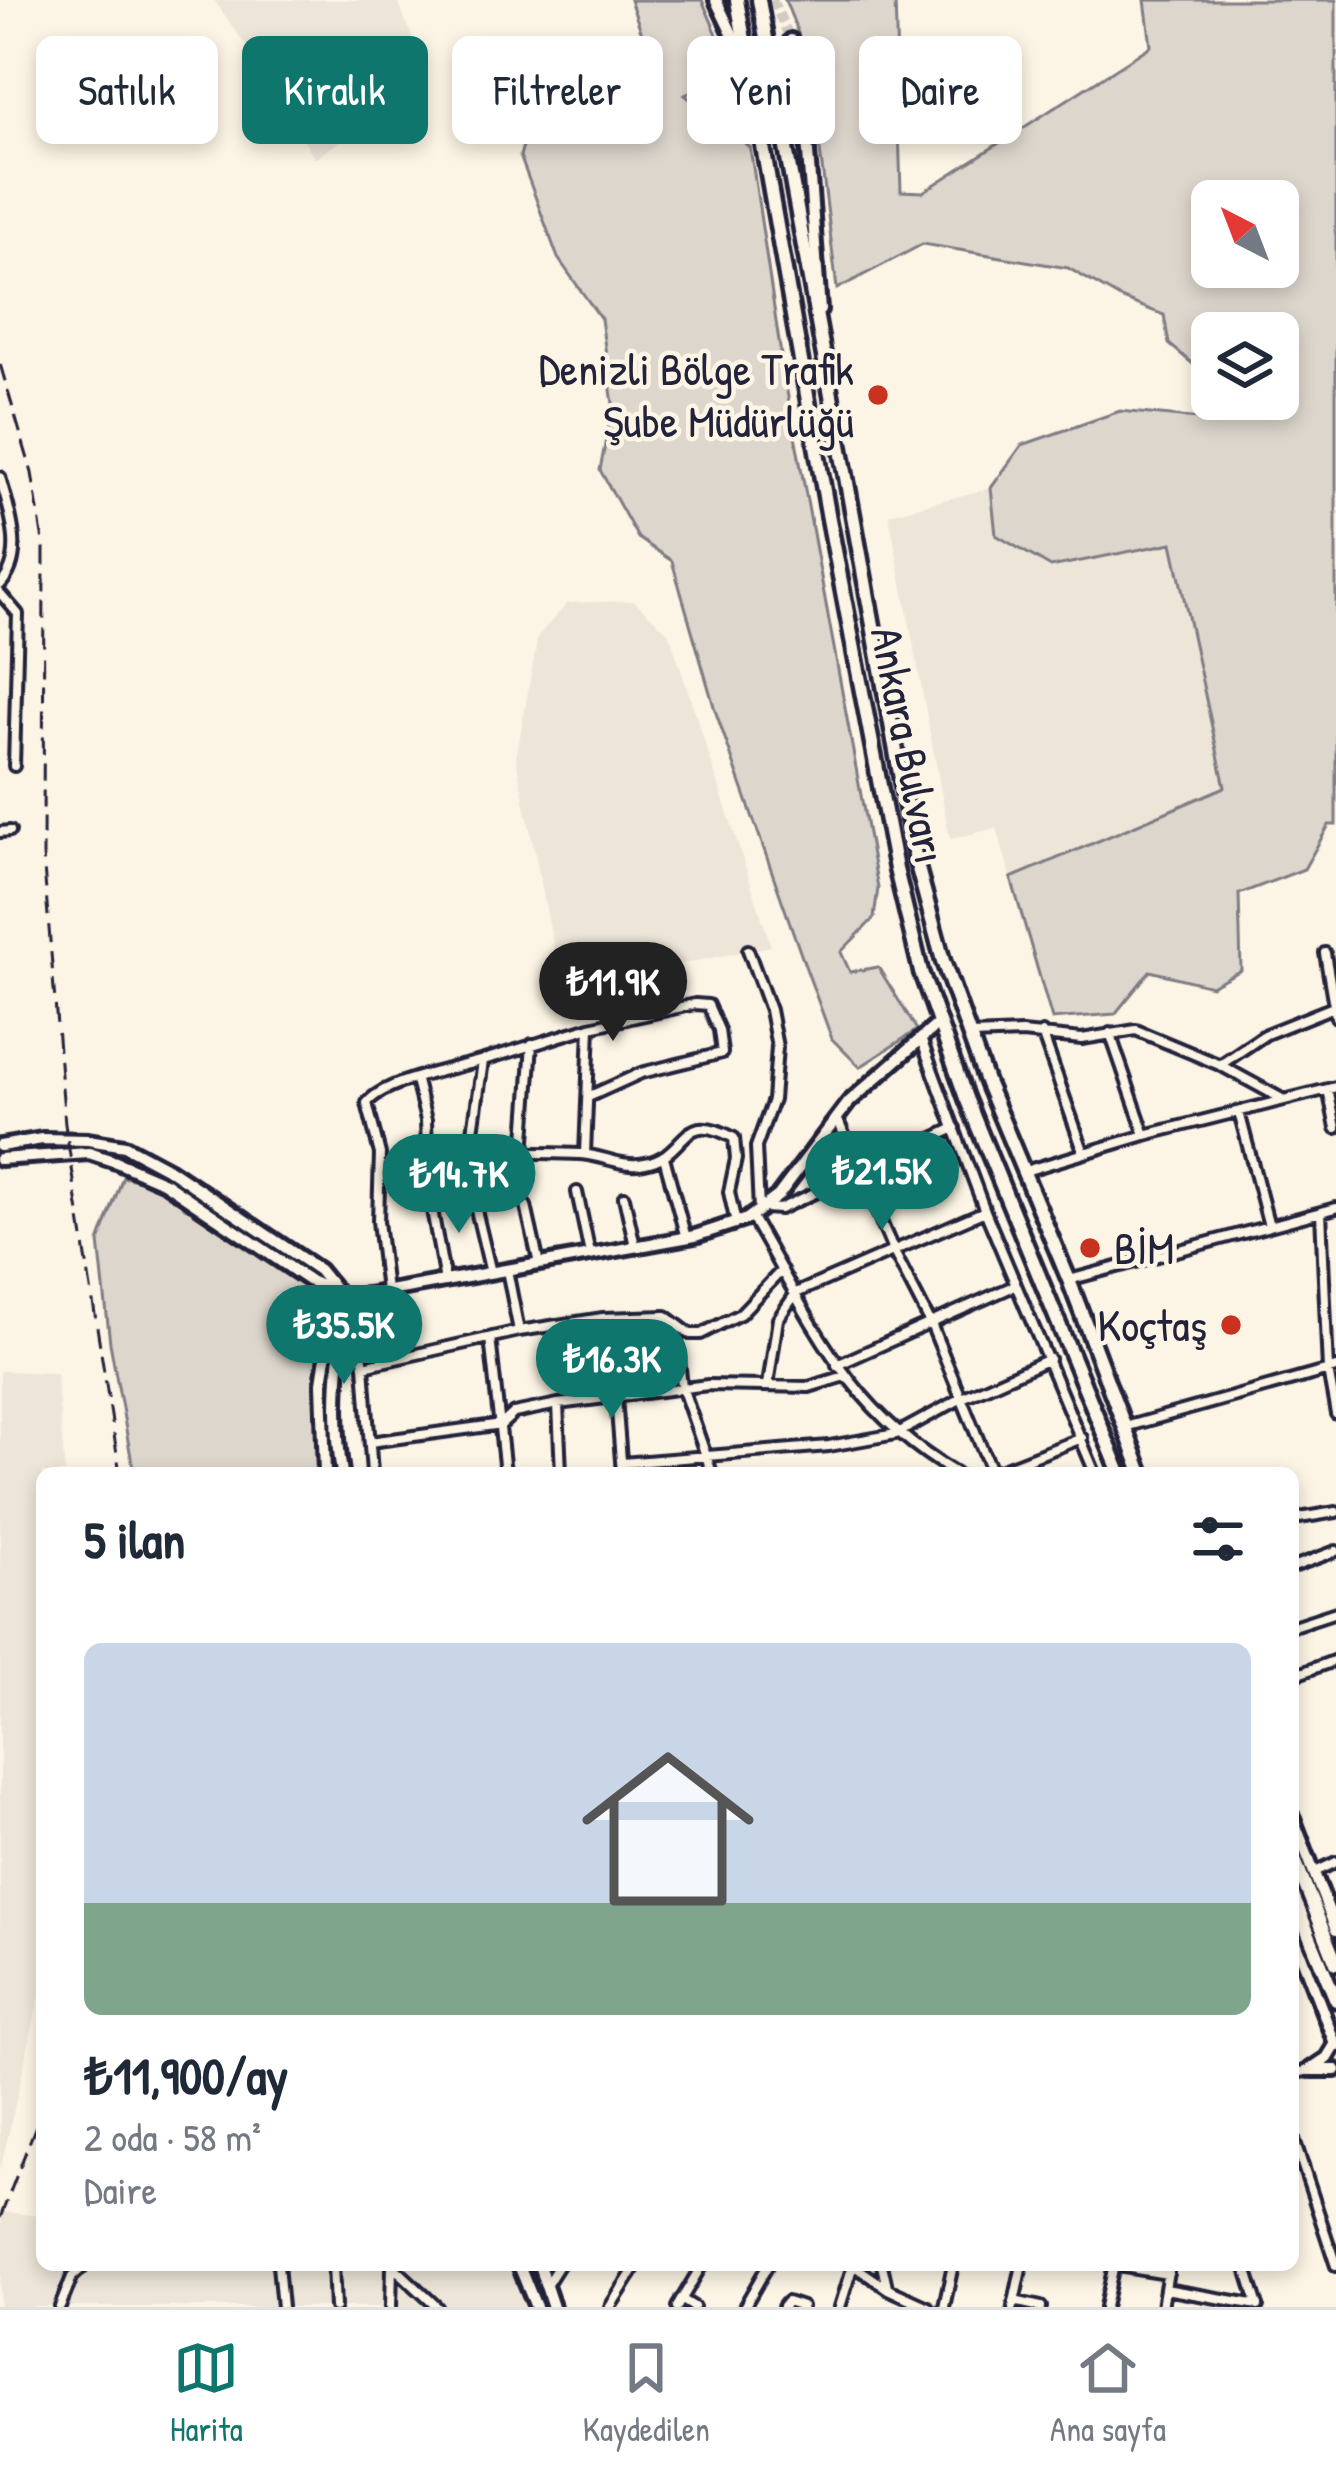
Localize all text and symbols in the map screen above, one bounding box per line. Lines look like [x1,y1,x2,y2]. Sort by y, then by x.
chip: Satılık [36,36,218,144]
chip: Kiralık [242,36,428,144]
chip: Filtreler [452,36,663,144]
chip: Yeni [687,36,835,144]
chip: Daire [859,36,1022,144]
north arrow [1191,180,1299,288]
map controls [1191,180,1299,420]
button: layers [1191,312,1299,420]
place label: Denizli Bölge Trafik Şube Müdürlüğü [539,338,854,451]
marker: Denizli Bölge Trafik Şube Müdürlüğü [865,382,891,408]
street label: Ankara Bulvarı [857,621,962,868]
pin: ₺11.9K [515,942,711,1044]
text: ₺11.9K [566,954,660,1007]
pin: ₺21.5K [784,1131,980,1233]
pin: ₺14.7K [361,1134,557,1236]
text: ₺21.5K [832,1143,932,1196]
text: ₺14.7K [409,1146,509,1199]
place label: BİM [1114,1217,1174,1278]
marker: BİM [1077,1235,1103,1261]
pin: ₺35.5K [246,1285,442,1387]
place label: Koçtaş [1097,1294,1207,1355]
text: ₺35.5K [293,1297,395,1350]
marker: Koçtaş [1218,1312,1244,1338]
pin: ₺16.3K [514,1319,710,1421]
text: ₺16.3K [563,1331,661,1384]
text: 5 ilan [84,1505,185,1574]
icon: filters [1185,1506,1251,1572]
icon: home [560,1721,776,1937]
text: ₺11,900/ay [84,2041,288,2110]
text: 2 oda · 58 m² [84,2110,261,2163]
text: Daire [84,2163,157,2216]
tab: Harita [170,2335,243,2451]
tab: Kaydedilen [583,2335,710,2451]
tab: Ana sayfa [1050,2335,1166,2451]

